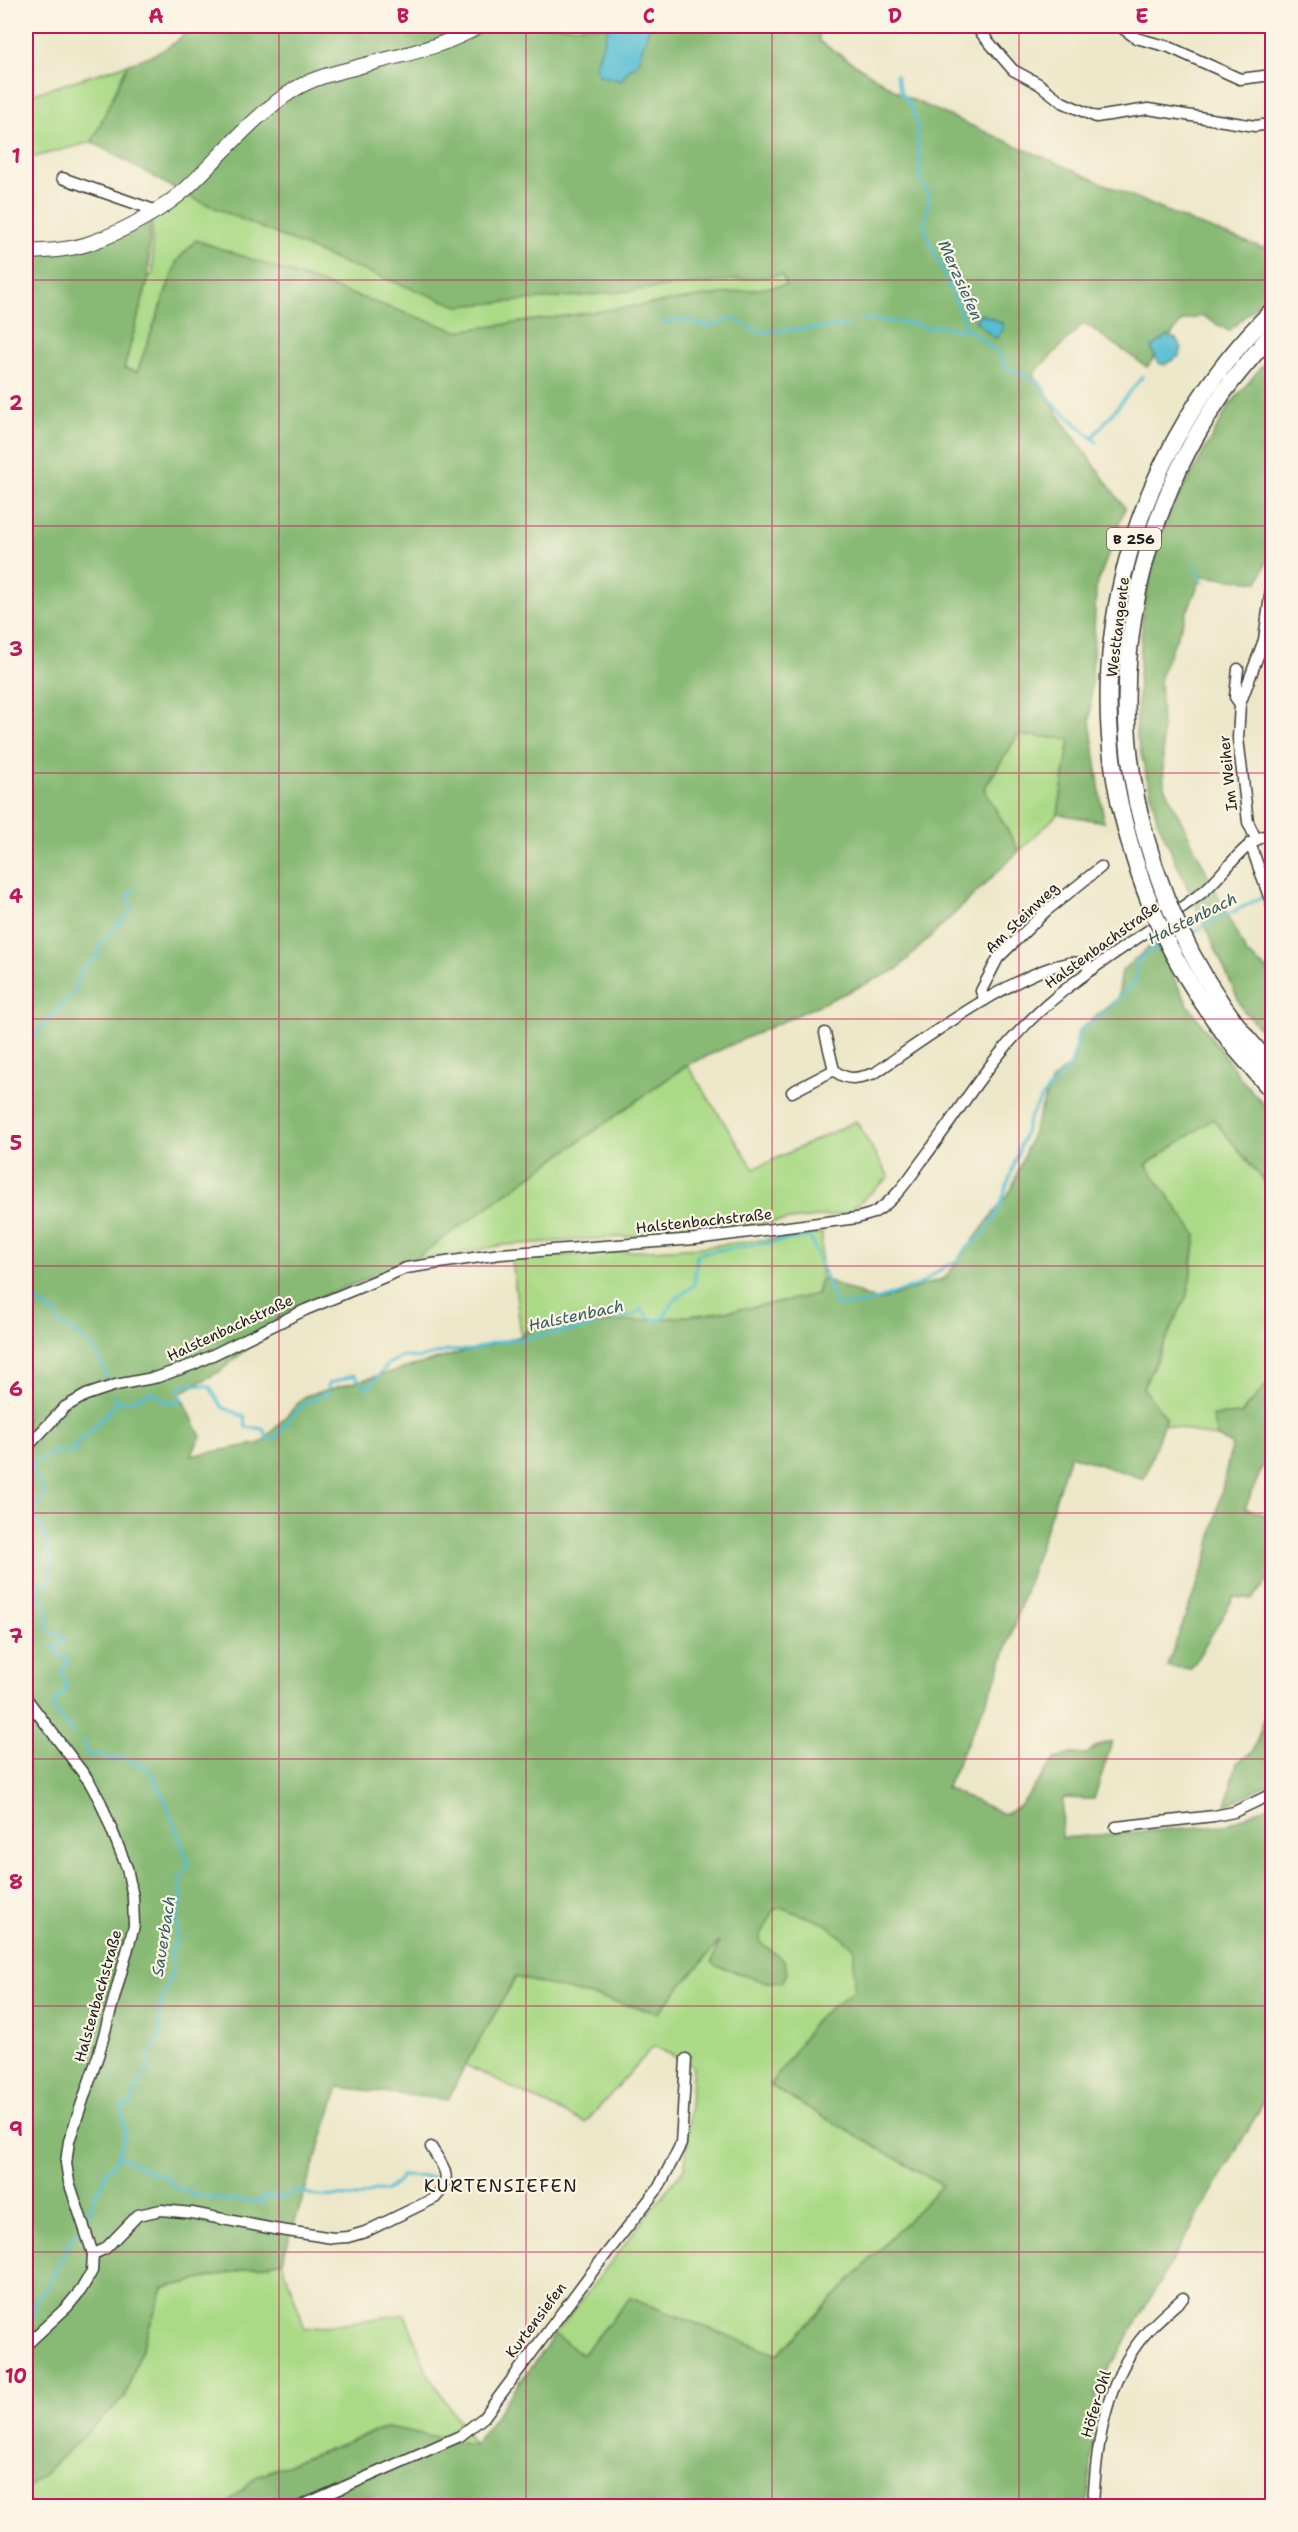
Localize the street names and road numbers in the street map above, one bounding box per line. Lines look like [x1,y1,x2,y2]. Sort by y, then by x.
road number: B 256 [1107,528,1161,550]
street label: Westtangente [1102,576,1134,678]
street label: Im Weiher [1214,734,1242,812]
street label: Am Steinweg [981,878,1063,958]
street label: Halstenbachstraße [1041,897,1163,993]
street label: Halstenbachstraße [635,1204,773,1238]
street label: Halstenbachstraße [164,1290,296,1366]
street label: Halstenbachstraße [69,1927,127,2065]
street label: Kurtensiefen [501,2278,571,2362]
street label: Höfer-Ohl [1076,2367,1116,2440]

